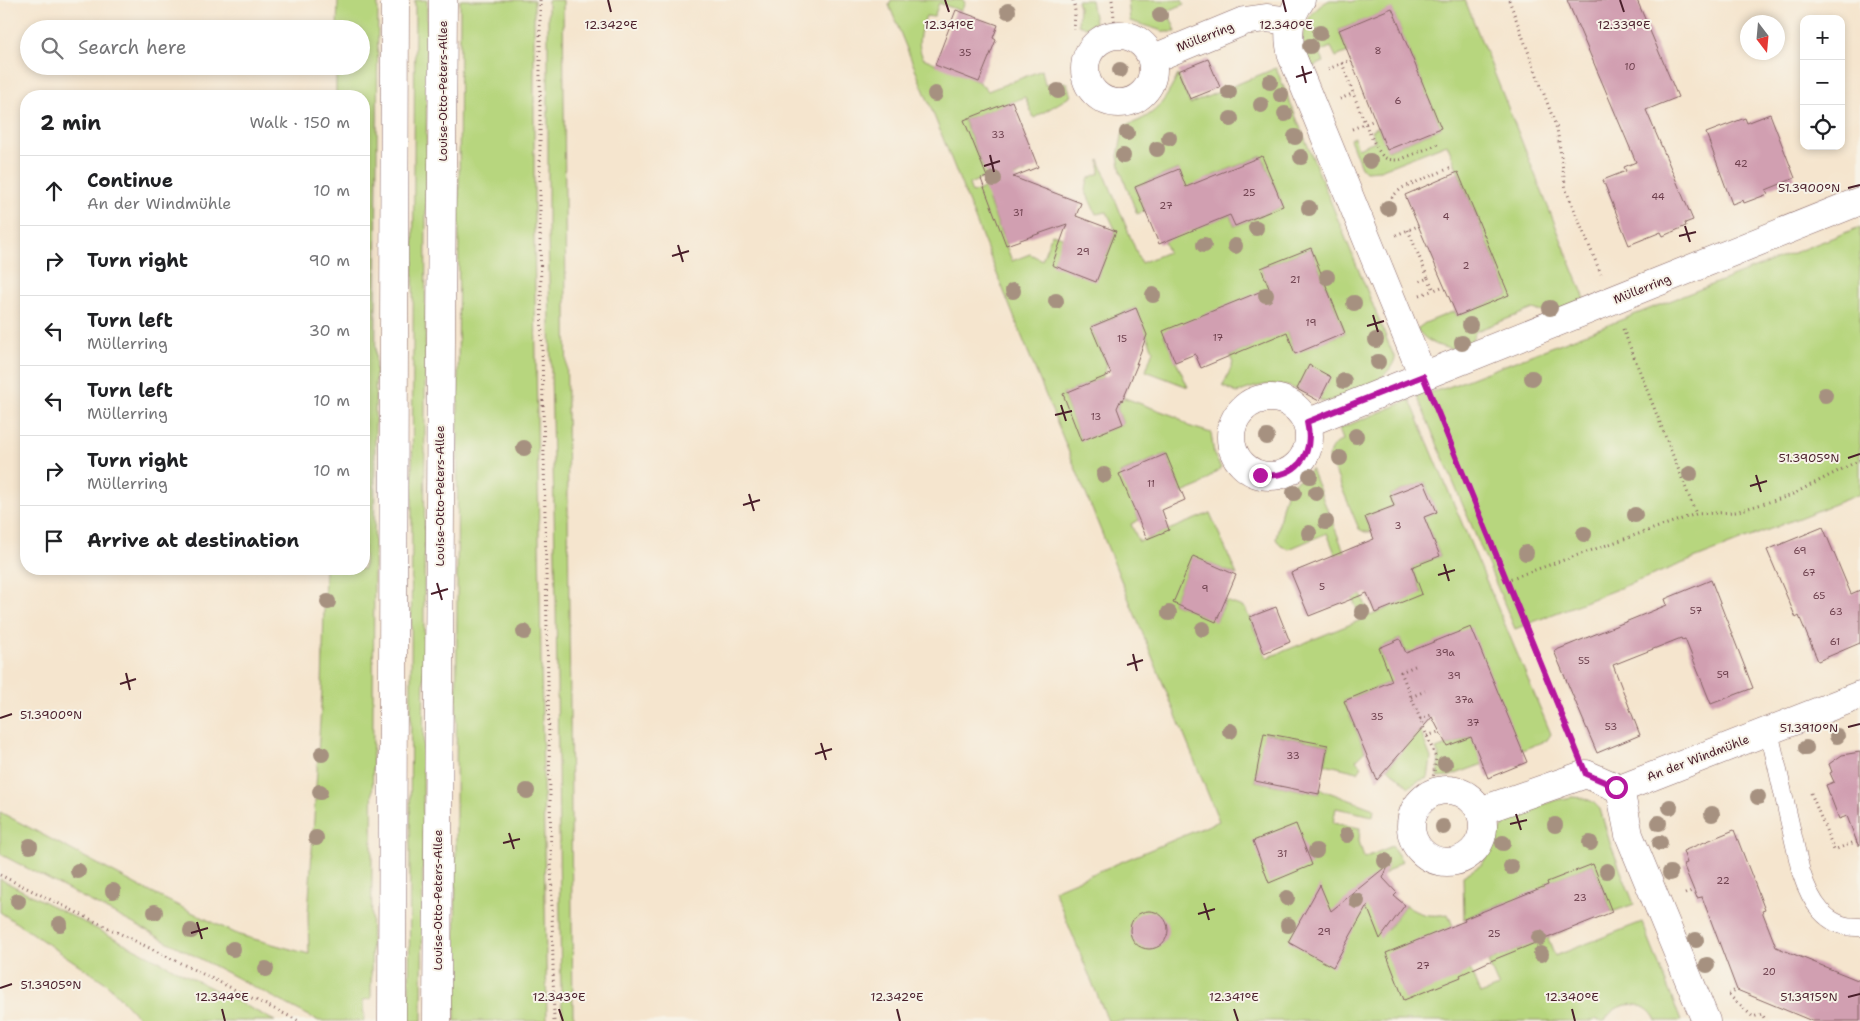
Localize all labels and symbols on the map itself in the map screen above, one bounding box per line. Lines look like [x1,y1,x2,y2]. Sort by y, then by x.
north arrow [1740,15,1785,60]
text: 12.342°E [585,17,637,33]
text: 12.341°E [924,17,974,33]
text: 12.340°E [1259,17,1313,33]
text: 12.339°E [1598,17,1650,33]
street label: Müllerring [1174,18,1236,56]
street label: Louise-Otto-Peters-Allee [435,20,451,162]
house number: 8 [1375,44,1382,57]
house number: 35 [959,46,971,59]
house number: 10 [1625,60,1635,73]
house number: 6 [1395,94,1402,107]
house number: 33 [991,128,1005,141]
house number: 42 [1734,157,1748,170]
text: 51.3900°N [1778,180,1840,196]
house number: 25 [1243,186,1255,199]
house number: 44 [1651,190,1665,203]
house number: 27 [1159,199,1173,212]
house number: 31 [1013,206,1023,219]
house number: 4 [1443,210,1450,223]
house number: 29 [1076,245,1090,258]
house number: 2 [1463,259,1470,272]
street label: Müllerring [1611,270,1673,308]
house number: 21 [1290,273,1300,286]
house number: 19 [1306,316,1316,329]
house number: 17 [1213,331,1223,344]
house number: 15 [1117,332,1127,345]
house number: 13 [1091,410,1101,423]
street label: Louise-Otto-Peters-Allee [432,425,448,567]
text: 51.3905°N [1778,450,1840,466]
route end [1249,464,1272,487]
house number: 11 [1147,477,1155,490]
house number: 3 [1395,519,1402,532]
house number: 69 [1793,544,1807,557]
house number: 67 [1803,566,1815,579]
house number: 5 [1319,580,1325,593]
house number: 9 [1202,582,1209,595]
house number: 65 [1813,589,1825,602]
house number: 57 [1690,604,1702,617]
house number: 63 [1829,605,1843,618]
house number: 61 [1830,635,1840,648]
house number: 39a [1435,646,1456,659]
house number: 55 [1578,654,1590,667]
house number: 59 [1717,668,1729,681]
house number: 39 [1447,669,1461,682]
house number: 37a [1455,693,1474,706]
text: 51.3900°N [20,707,82,723]
house number: 35 [1371,710,1383,723]
house number: 37 [1466,716,1480,729]
house number: 53 [1605,720,1617,733]
text: 51.3910°N [1780,720,1838,736]
street label: An der Windmühle [1645,731,1752,785]
house number: 33 [1286,749,1300,762]
route start [1605,776,1628,799]
street label: Louise-Otto-Peters-Allee [430,829,446,971]
house number: 31 [1277,847,1287,860]
house number: 22 [1716,874,1730,887]
house number: 23 [1573,891,1587,904]
house number: 29 [1317,925,1331,938]
house number: 25 [1488,927,1500,940]
house number: 27 [1416,959,1430,972]
house number: 20 [1762,965,1776,978]
text: 51.3905°N [20,977,82,993]
text: 12.344°E [195,989,249,1005]
text: 12.343°E [533,989,585,1005]
text: 12.342°E [871,989,923,1005]
text: 12.341°E [1209,989,1259,1005]
text: 12.340°E [1545,989,1599,1005]
text: 51.3915°N [1780,989,1838,1005]

